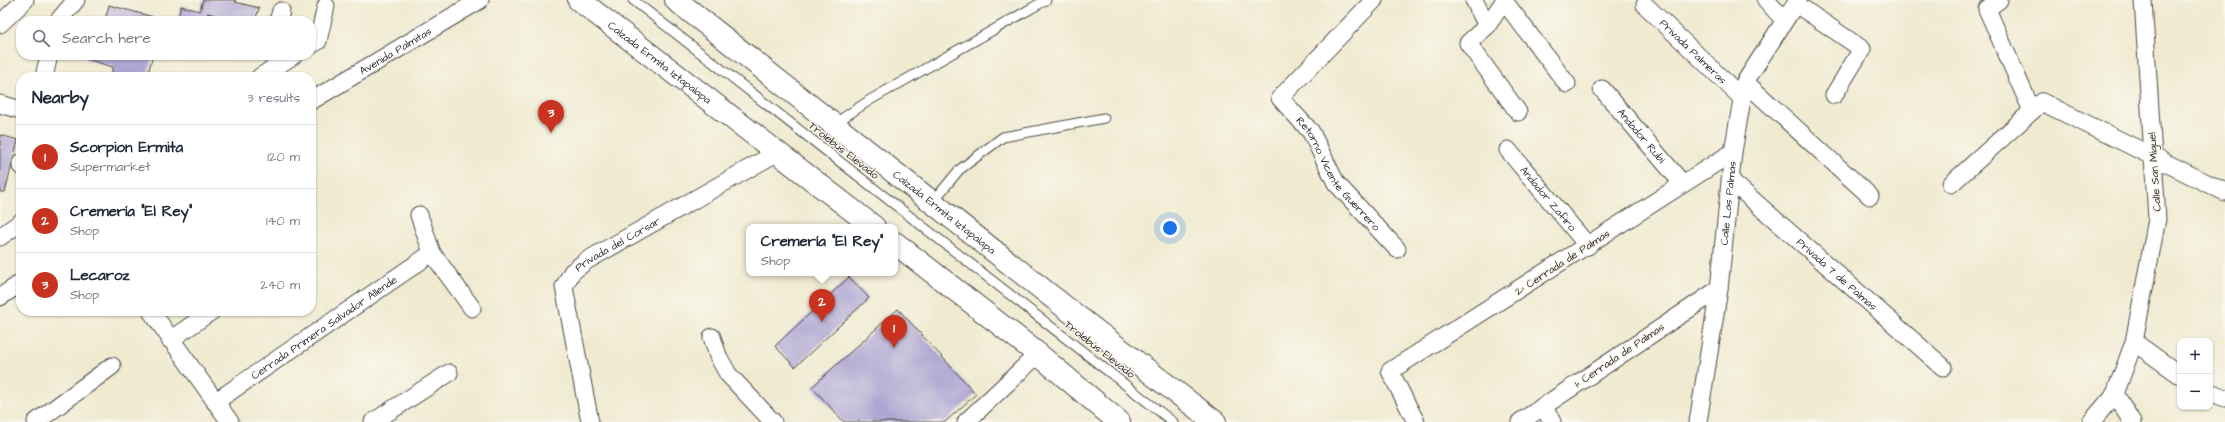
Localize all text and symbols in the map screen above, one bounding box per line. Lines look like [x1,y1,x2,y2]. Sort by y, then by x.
search box [16,16,316,60]
street label: Privada Palmeras [1656,16,1730,88]
street label: Calzada Ermita Iztapalapa [605,18,715,108]
street label: Avenida Palmitas [356,24,435,79]
icon: search [30,27,52,49]
text: Search here [62,28,151,49]
text: Nearby [32,86,89,110]
text: 3 results [247,89,300,107]
pin: 3 [538,100,564,133]
street label: Andador Rubí [1614,105,1669,167]
street label: Retorno Vicente Guerrero [1292,113,1384,235]
street label: Trolebús Elevado [805,118,883,183]
street label: Calle San Miguel [2144,131,2166,212]
text: Scorpion Ermita [70,137,183,158]
text: 1 [44,148,46,166]
text: 120 m [267,148,300,166]
text: Supermarket [70,158,151,176]
street label: Calle Las Palmas [1717,160,1740,246]
street label: Andador Zafiro [1516,163,1580,235]
street label: Calzada Ermita Iztapalapa [890,167,999,258]
text: Cremería "El Rey" [70,201,192,222]
text: 2 [41,212,49,230]
text: 140 m [266,212,300,230]
street label: Privada del Corsar [572,213,663,275]
your location [1160,218,1180,238]
text: Shop [70,222,99,240]
popup [746,224,898,276]
street label: 2ª Cerrada de Palmas [1512,226,1613,299]
text: Cremería "El Rey" [761,231,883,252]
street label: Privada 7 de Palmas [1793,235,1881,314]
text: Shop [761,252,790,270]
text: Lecaroz [70,265,130,286]
street label: Cerrada Primera Salvador Allende [248,272,400,383]
text: 3 [42,276,48,294]
text: 240 m [260,276,300,294]
text: Shop [70,286,99,304]
pin: 2 [809,289,835,322]
pin: 1 [881,315,907,348]
street label: Trolebús Elevado [1061,317,1139,382]
street label: 1ª Cerrada de Palmas [1571,319,1668,391]
map controls [2177,338,2213,410]
button: + [2177,338,2213,374]
button: − [2177,374,2213,410]

